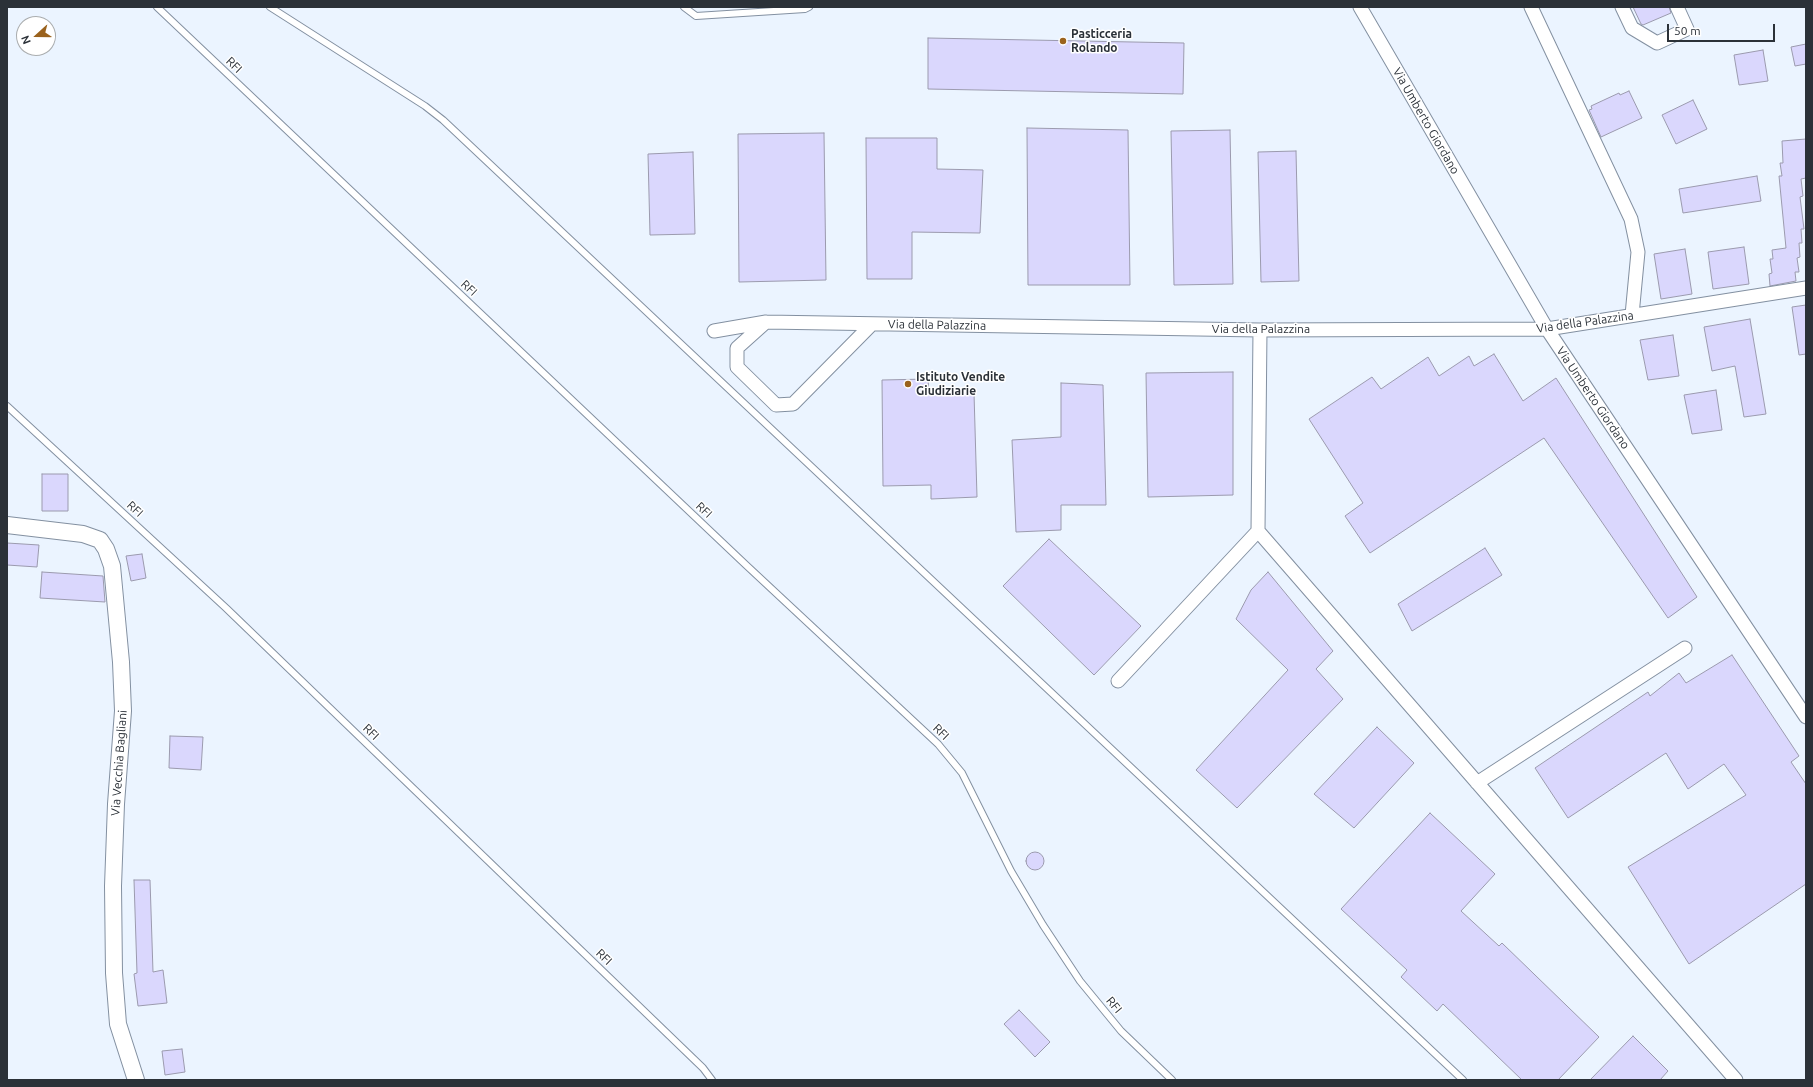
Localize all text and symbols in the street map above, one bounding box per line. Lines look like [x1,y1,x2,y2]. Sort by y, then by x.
north arrow [16,16,56,56]
scale bar [1669,16,1777,42]
text: 50 m [1674,24,1701,37]
place label: Pasticceria Rolando [1071,27,1132,55]
text: N [19,34,33,46]
marker: Pasticceria Rolando [1058,36,1068,46]
street label: RFI [223,54,245,76]
street label: Via Umberto Giordano [1390,65,1462,177]
street label: RFI [458,277,480,299]
street label: Via della Palazzina [1535,308,1635,336]
street label: Via della Palazzina [888,317,986,333]
street label: Via della Palazzina [1212,322,1310,336]
street label: Via Umberto Giordano [1553,344,1633,452]
place label: Istituto Vendite Giudiziarie [916,370,1005,398]
marker: Istituto Vendite Giudiziarie [903,379,913,389]
street label: RFI [124,498,146,520]
street label: RFI [693,499,715,521]
street label: Via Vecchia Bagliani [108,710,130,816]
street label: RFI [360,721,382,743]
street label: RFI [930,721,952,743]
street label: RFI [593,946,615,968]
street label: RFI [1103,994,1125,1016]

